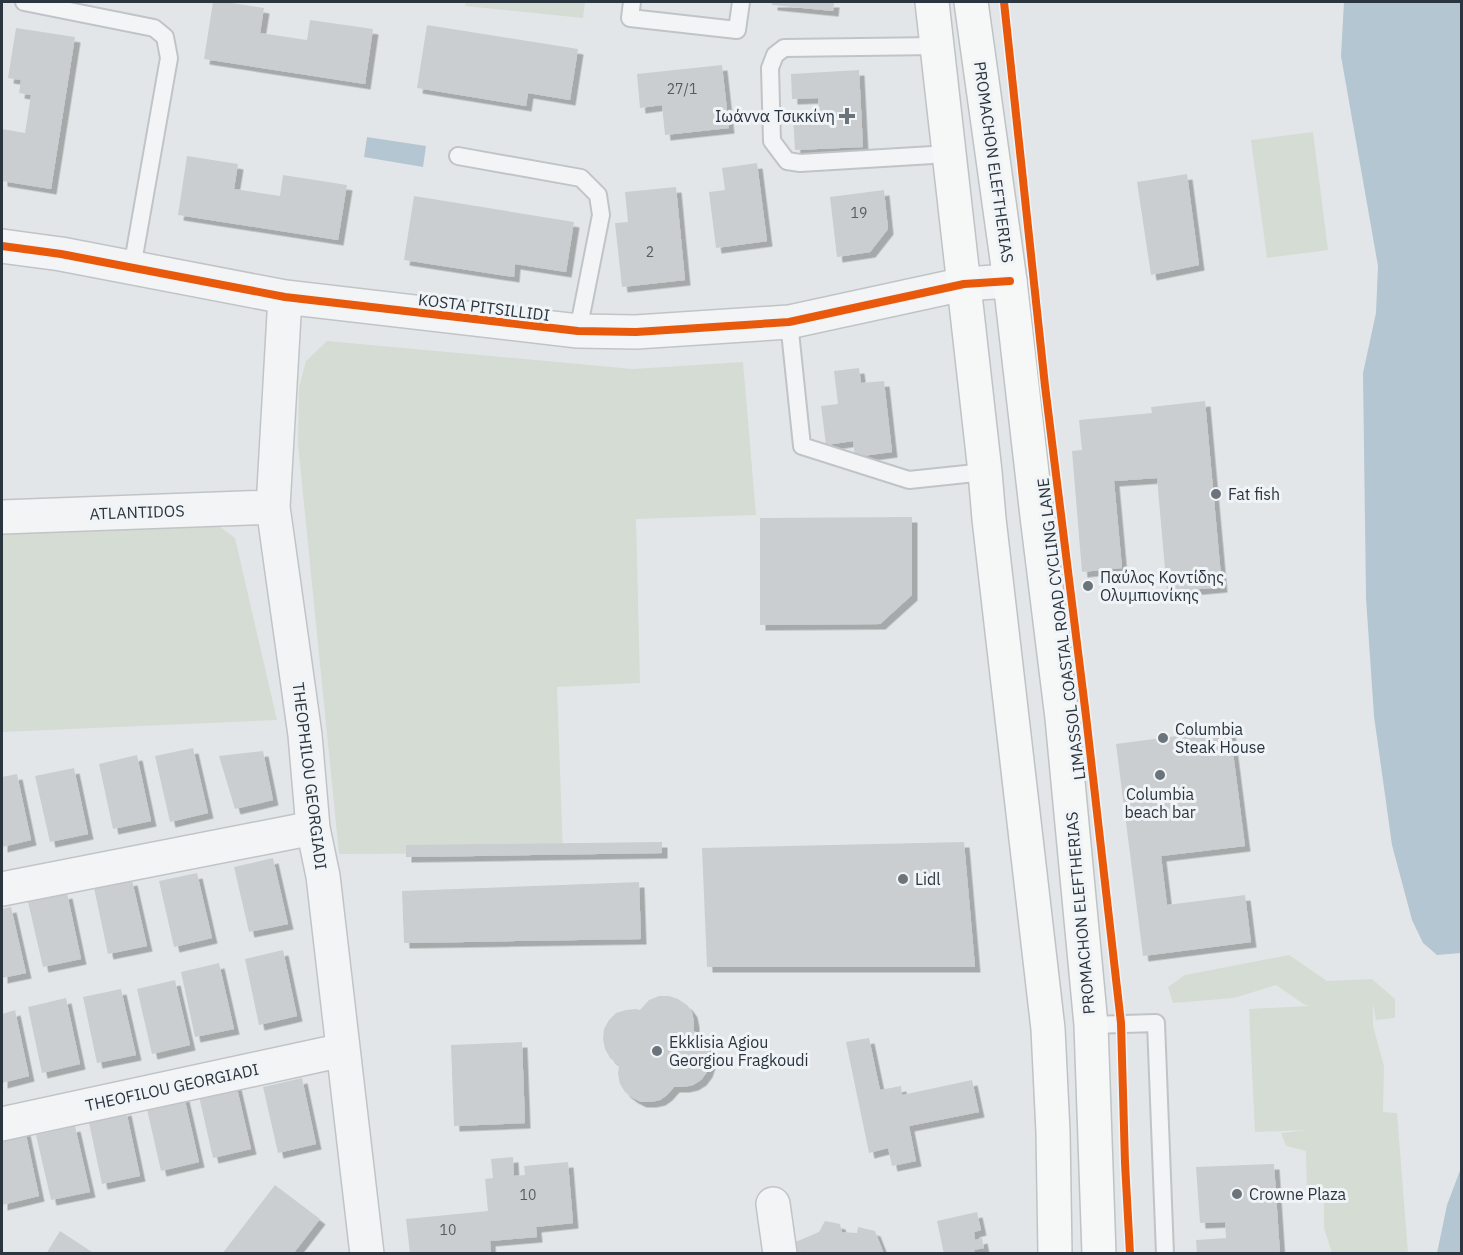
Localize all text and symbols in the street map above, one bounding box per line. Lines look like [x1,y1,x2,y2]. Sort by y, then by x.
street label: PROMACHON ELEFTHERIAS [970,60,1018,264]
house number: 27/1 [667,80,697,98]
place label: Ιωάννα Τσικκίνη [715,106,835,126]
marker: Ιωάννα Τσικκίνη [840,109,854,123]
house number: 19 [851,204,867,222]
house number: 2 [646,243,654,261]
street label: KOSTA PITSILLIDI [417,289,551,325]
street label: LIMASSOL COASTAL ROAD CYCLING LANE [1033,477,1089,781]
place label: Fat fish [1228,484,1280,504]
marker: Fat fish [1209,487,1223,501]
street label: ATLANTIDOS [89,500,185,524]
place label: Παύλος Κοντίδης Ολυμπιονίκης [1100,567,1224,605]
marker: Παύλος Κοντίδης Ολυμπιονίκης [1081,579,1095,593]
street label: THEOPHILOU GEORGIADI [289,681,331,871]
place label: Columbia Steak House [1175,719,1266,757]
marker: Columbia Steak House [1156,731,1170,745]
marker: Columbia beach bar [1153,768,1167,782]
place label: Columbia beach bar [1124,784,1196,822]
street label: PROMACHON ELEFTHERIAS [1061,811,1099,1015]
place label: Lidl [915,869,941,889]
marker: Lidl [896,872,910,886]
place label: Ekklisia Agiou Georgiou Fragkoudi [669,1032,809,1070]
marker: Ekklisia Agiou Georgiou Fragkoudi [650,1044,664,1058]
street label: THEOFILOU GEORGIADI [83,1059,261,1115]
place label: Crowne Plaza [1249,1184,1347,1204]
house number: 10 [520,1186,536,1204]
marker: Crowne Plaza [1230,1187,1244,1201]
house number: 10 [440,1221,456,1239]

